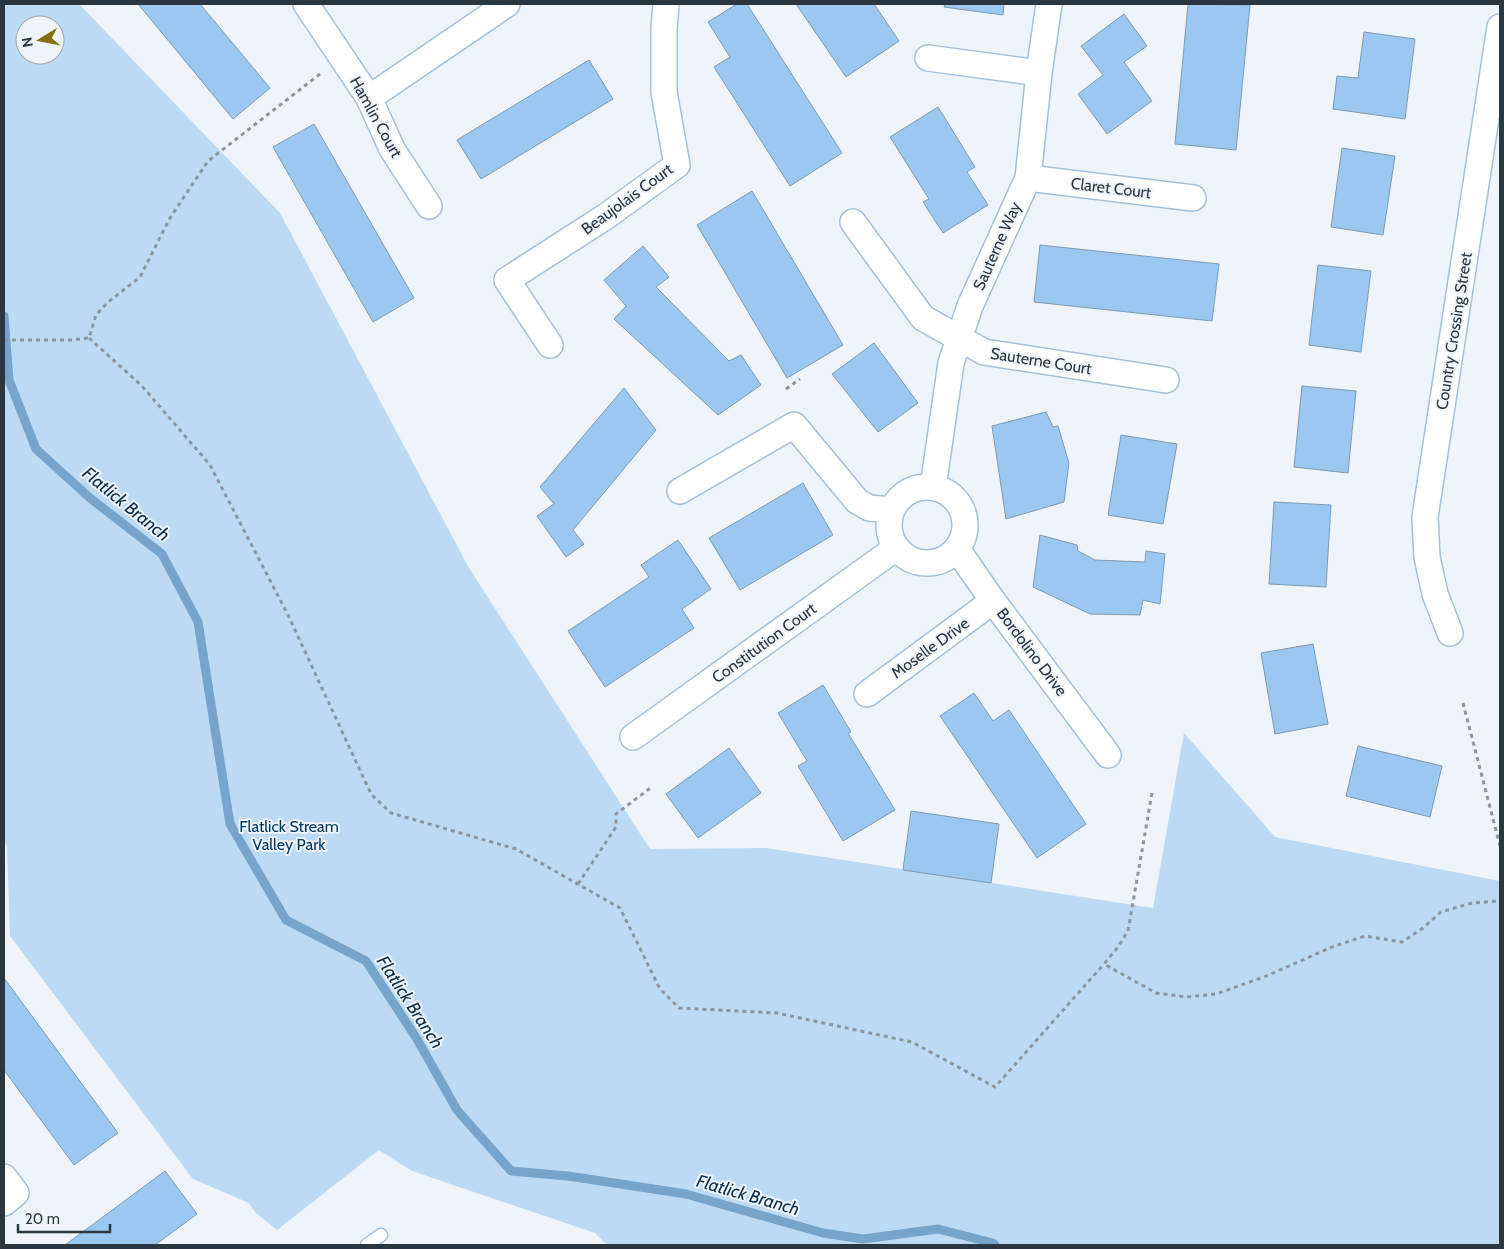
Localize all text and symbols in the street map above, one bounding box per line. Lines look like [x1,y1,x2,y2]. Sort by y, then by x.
north arrow [15,15,65,65]
text: N [17,36,37,49]
street label: Hamlin Court [346,73,406,161]
street label: Beaujolais Court [578,159,677,239]
street label: Claret Court [1070,174,1153,202]
street label: Sauterne Way [969,199,1025,293]
street label: Country Crossing Street [1432,250,1476,411]
street label: Sauterne Court [989,344,1093,378]
water label: Flatlick Branch [78,462,174,546]
street label: Constitution Court [708,599,820,687]
street label: Bordolino Drive [993,604,1071,700]
street label: Moselle Drive [887,613,973,683]
park label: Flatlick Stream Valley Park [239,817,339,854]
water label: Flatlick Branch [372,952,448,1052]
water label: Flatlick Branch [694,1170,802,1220]
scale bar [18,1202,110,1234]
text: 20 m [25,1210,60,1228]

